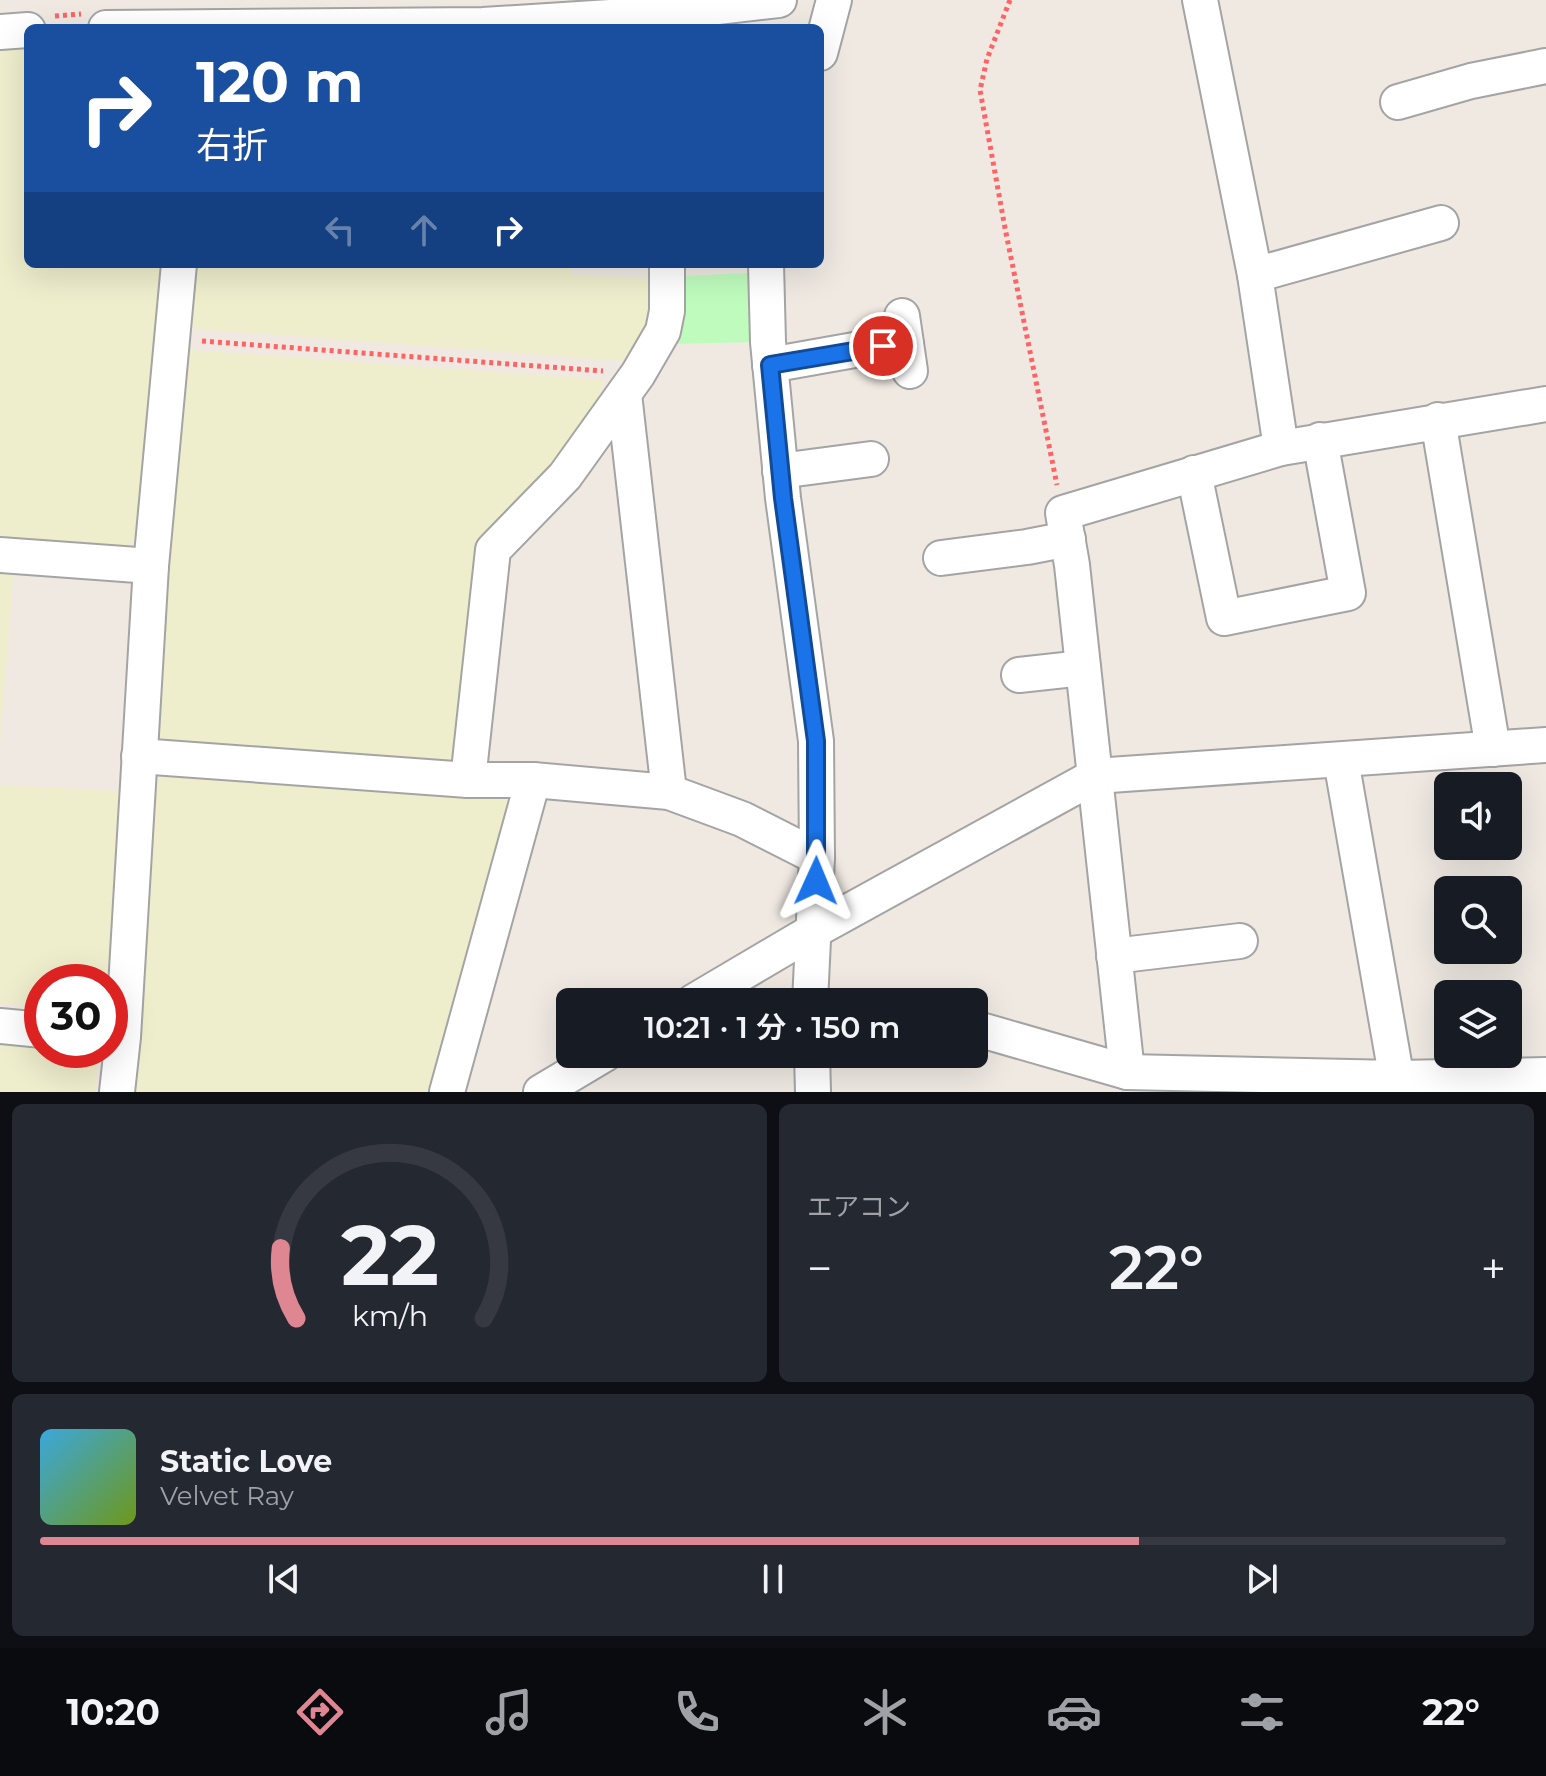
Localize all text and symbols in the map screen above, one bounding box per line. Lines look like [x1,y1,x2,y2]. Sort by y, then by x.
text: 120 m [196,48,364,116]
icon: right [64,56,168,160]
text: 右折 [196,123,268,167]
icon: left [318,208,362,252]
icon: ahead [402,208,446,252]
icon: right [486,208,530,252]
pin [849,312,917,380]
icon: arrive [861,324,905,368]
map controls [1434,772,1522,1068]
button: sound [1434,772,1522,860]
position arrow [774,839,858,923]
button: search [1434,876,1522,964]
speed limit sign: 30 [24,964,128,1068]
button: layers [1434,980,1522,1068]
text: 10:21 · 1 分 · 150 m [644,1009,900,1046]
text: エアコン [807,1191,911,1223]
text: 22 [340,1204,439,1306]
text: 22° [1109,1231,1204,1304]
text: − [807,1241,832,1295]
text: + [1481,1241,1506,1295]
text: km/h [351,1298,428,1333]
text: Static Love [160,1443,332,1480]
text: Velvet Ray [160,1480,294,1512]
icon: previous [262,1557,306,1601]
icon: pause [751,1557,795,1601]
icon: next [1240,1557,1284,1601]
icon: directions [292,1684,348,1740]
icon: music [481,1684,537,1740]
icon: phone [669,1684,725,1740]
icon: climate [857,1684,913,1740]
icon: car [1046,1684,1102,1740]
icon: filters [1234,1684,1290,1740]
text: 10:20 [66,1690,160,1734]
text: 22° [1422,1690,1480,1734]

